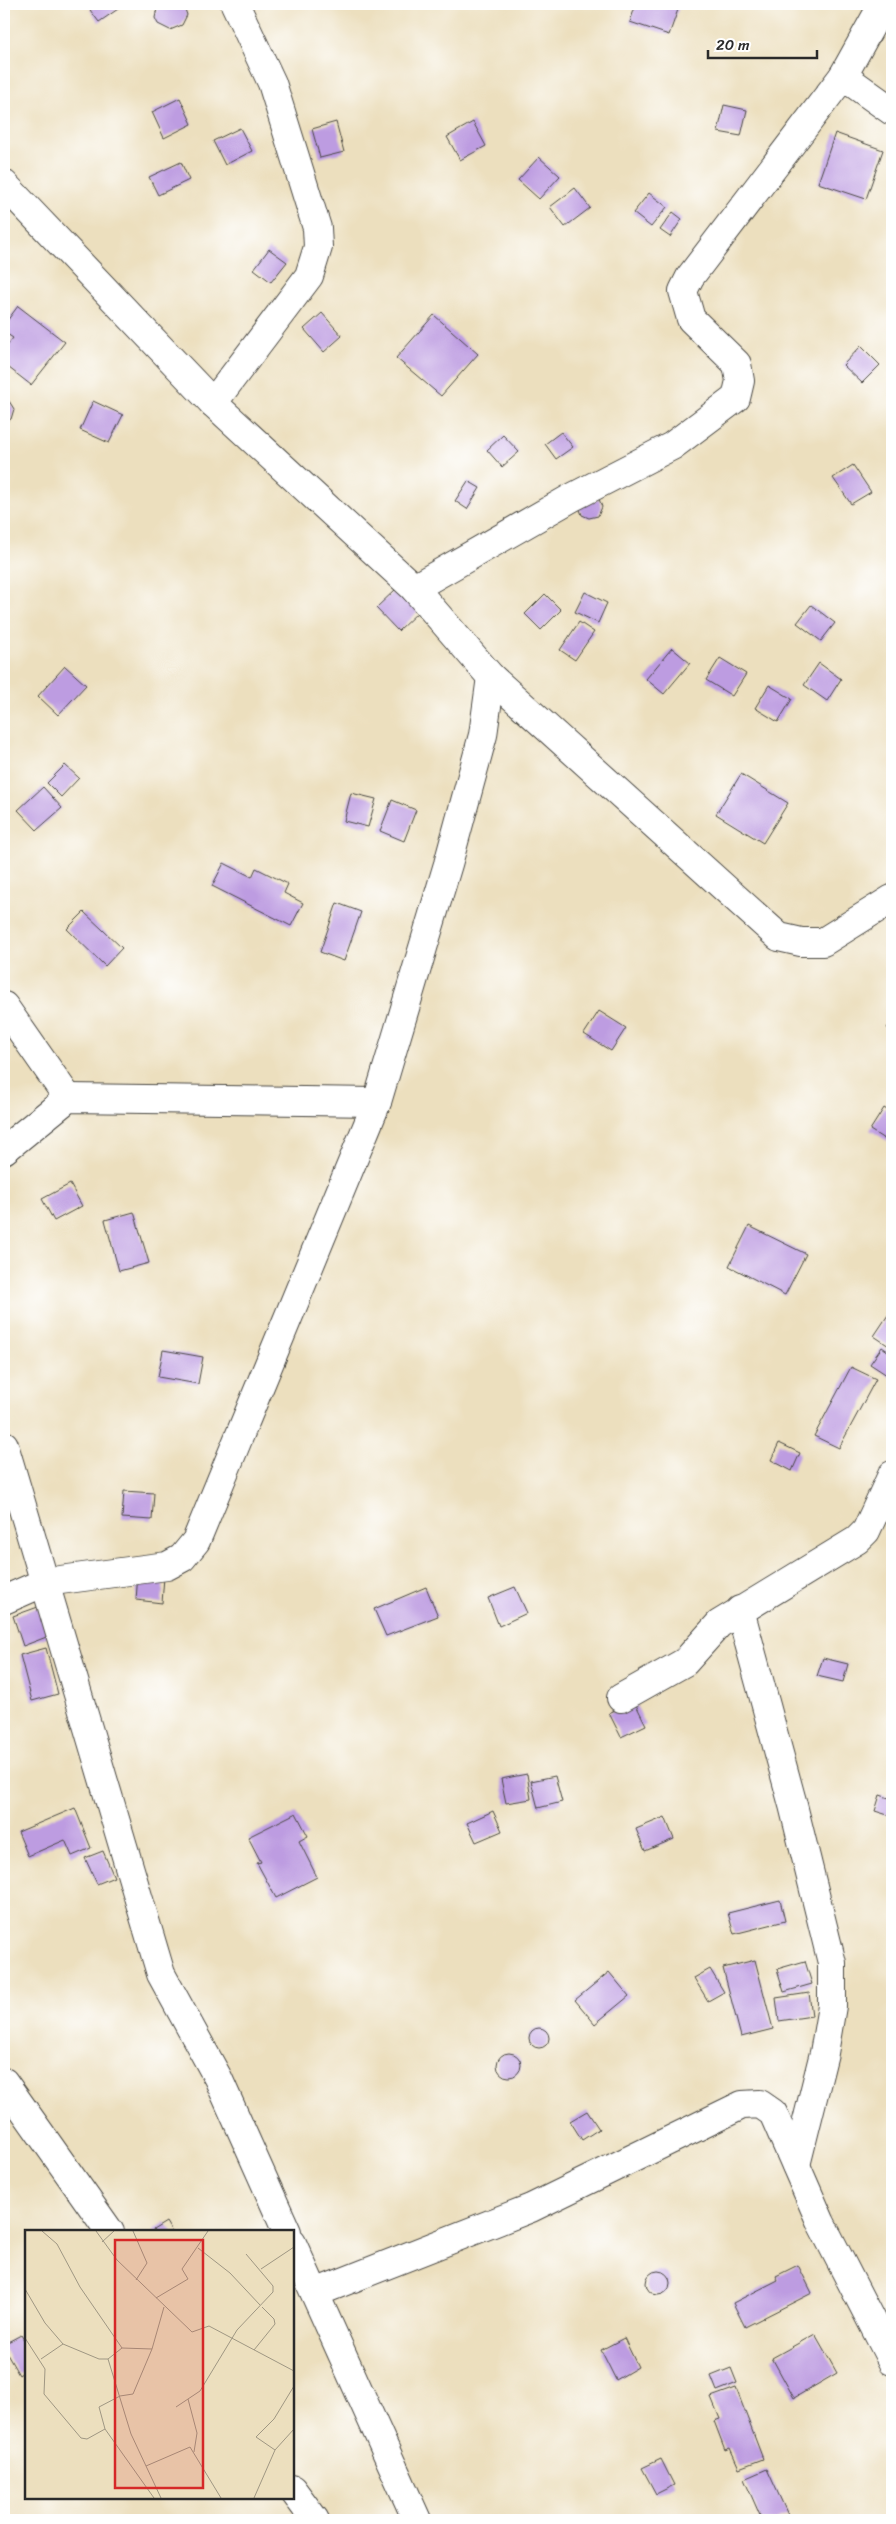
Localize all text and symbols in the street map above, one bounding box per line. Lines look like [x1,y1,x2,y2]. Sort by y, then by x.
scale bar [708,28,817,60]
text: 20 m [716,32,750,58]
inset map [25,2230,294,2499]

